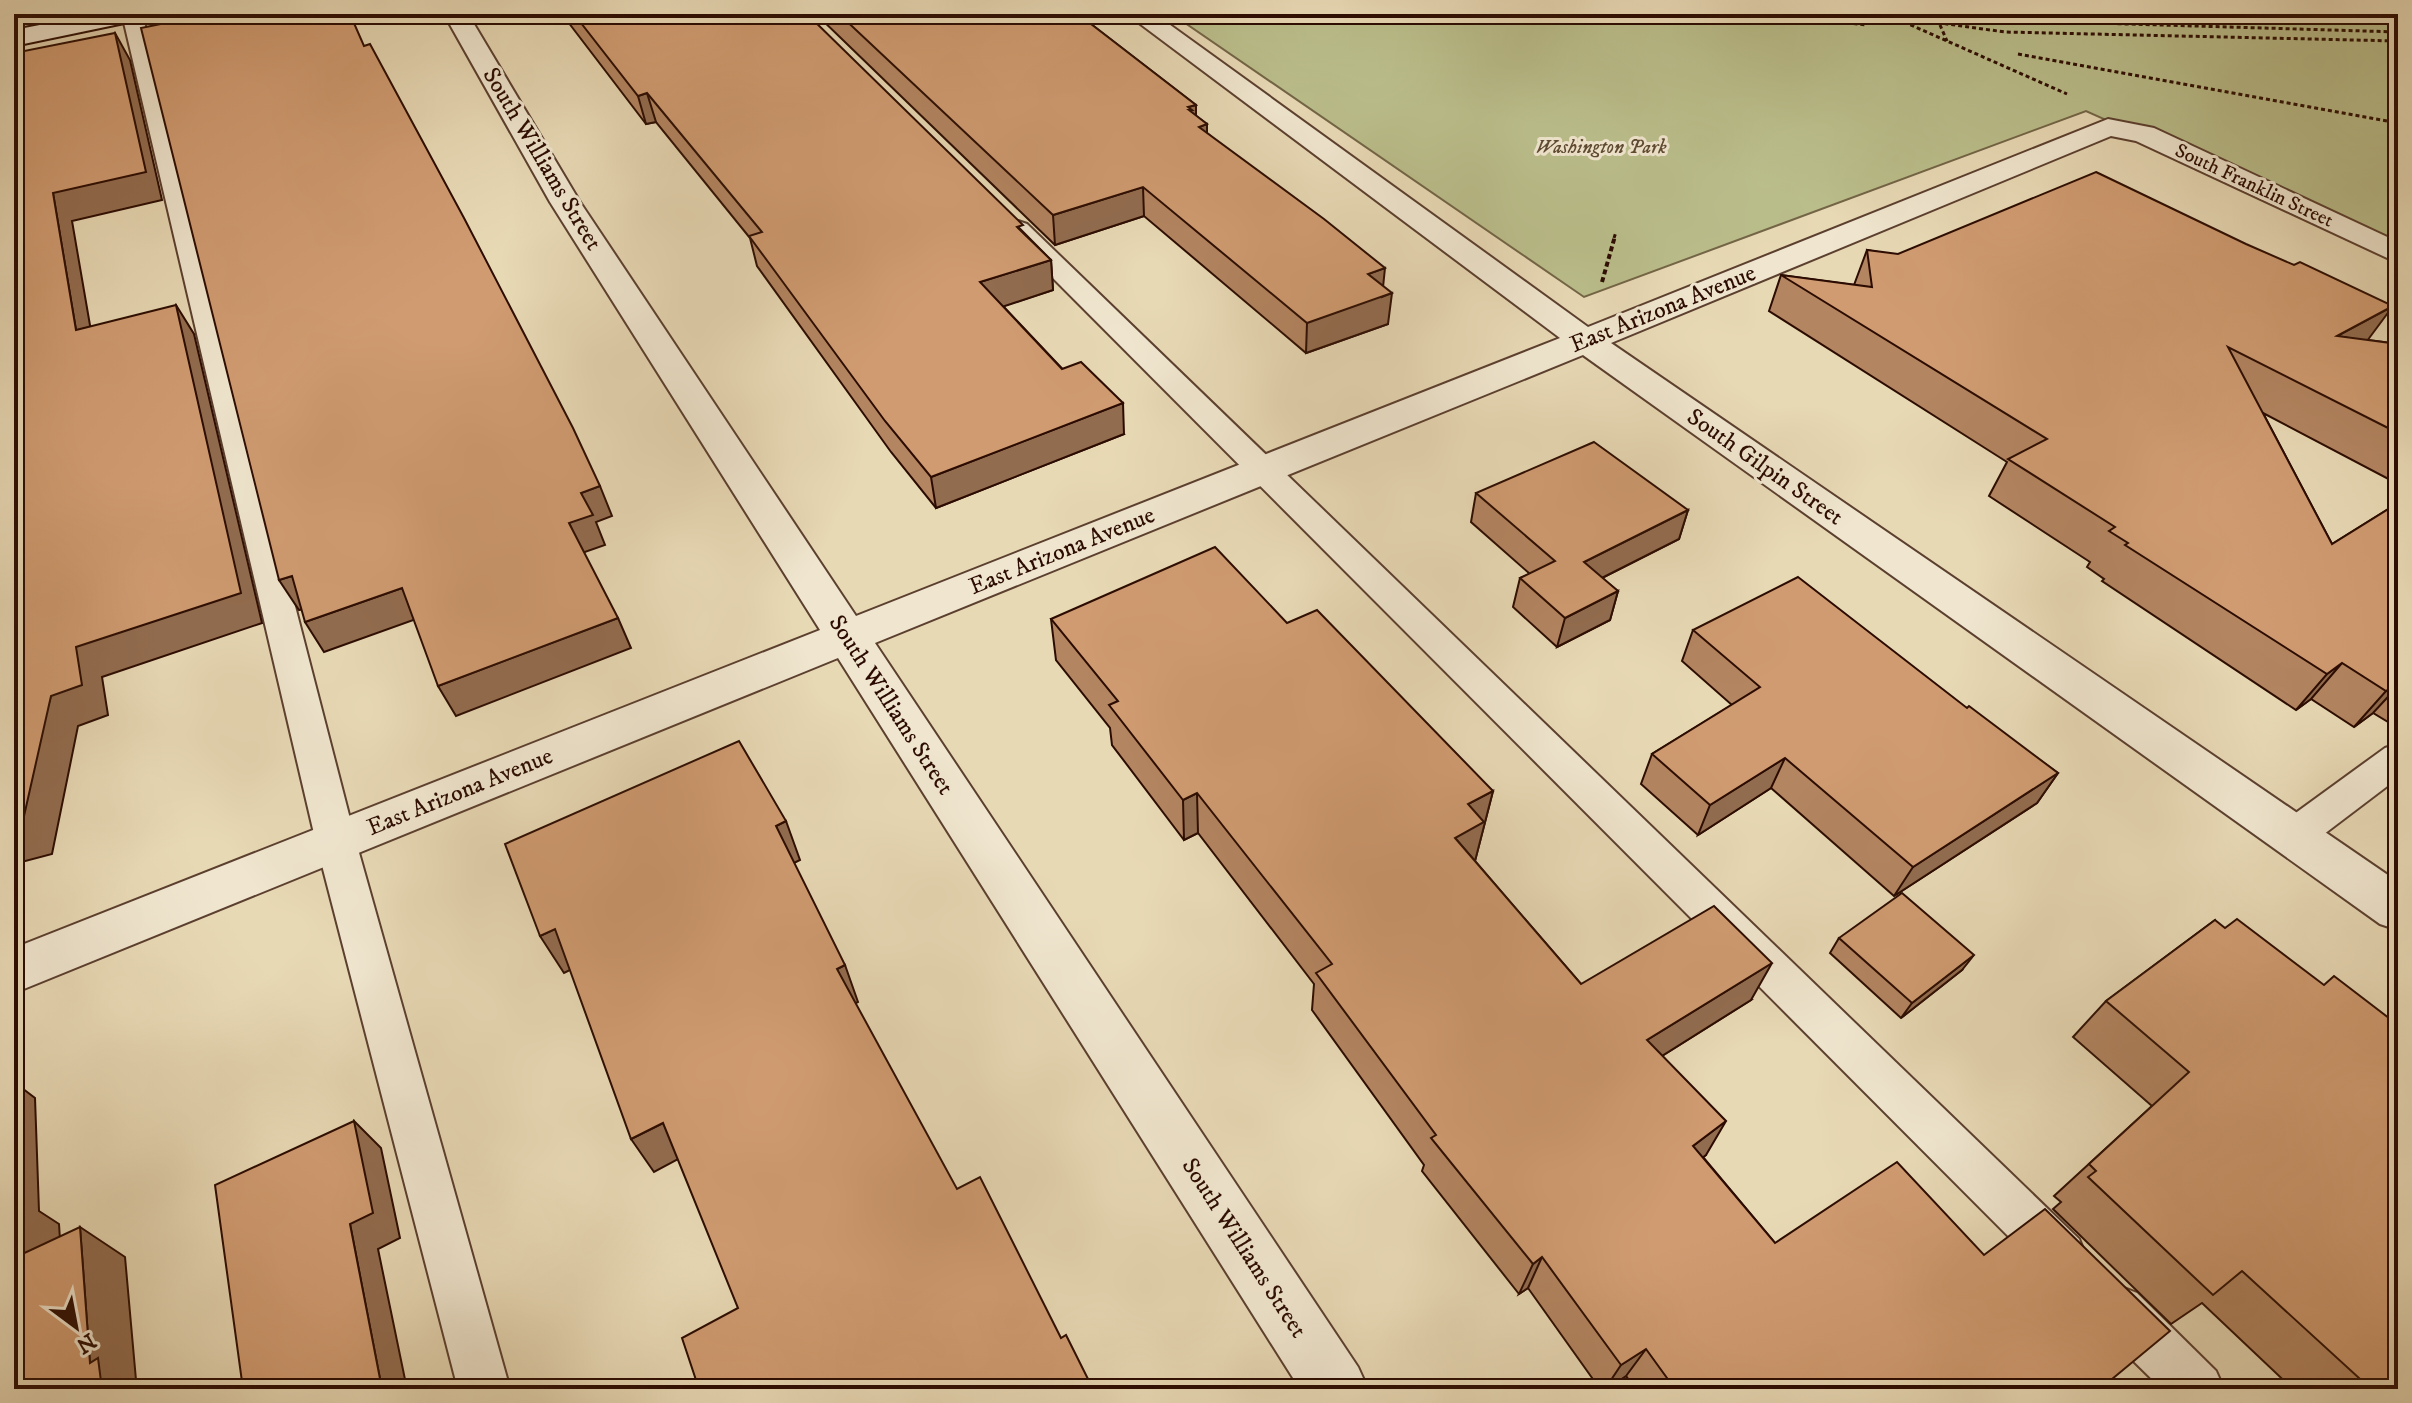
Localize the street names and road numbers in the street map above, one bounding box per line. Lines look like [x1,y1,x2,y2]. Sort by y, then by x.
street label: South Williams Street [476,62,609,256]
street label: South Franklin Street [2171,138,2337,234]
street label: East Arizona Avenue [1566,258,1760,360]
street label: South Gilpin Street [1681,402,1849,532]
street label: East Arizona Avenue [965,500,1159,602]
street label: South Williams Street [822,610,960,801]
street label: East Arizona Avenue [363,741,557,843]
street label: South Williams Street [1175,1153,1313,1344]

